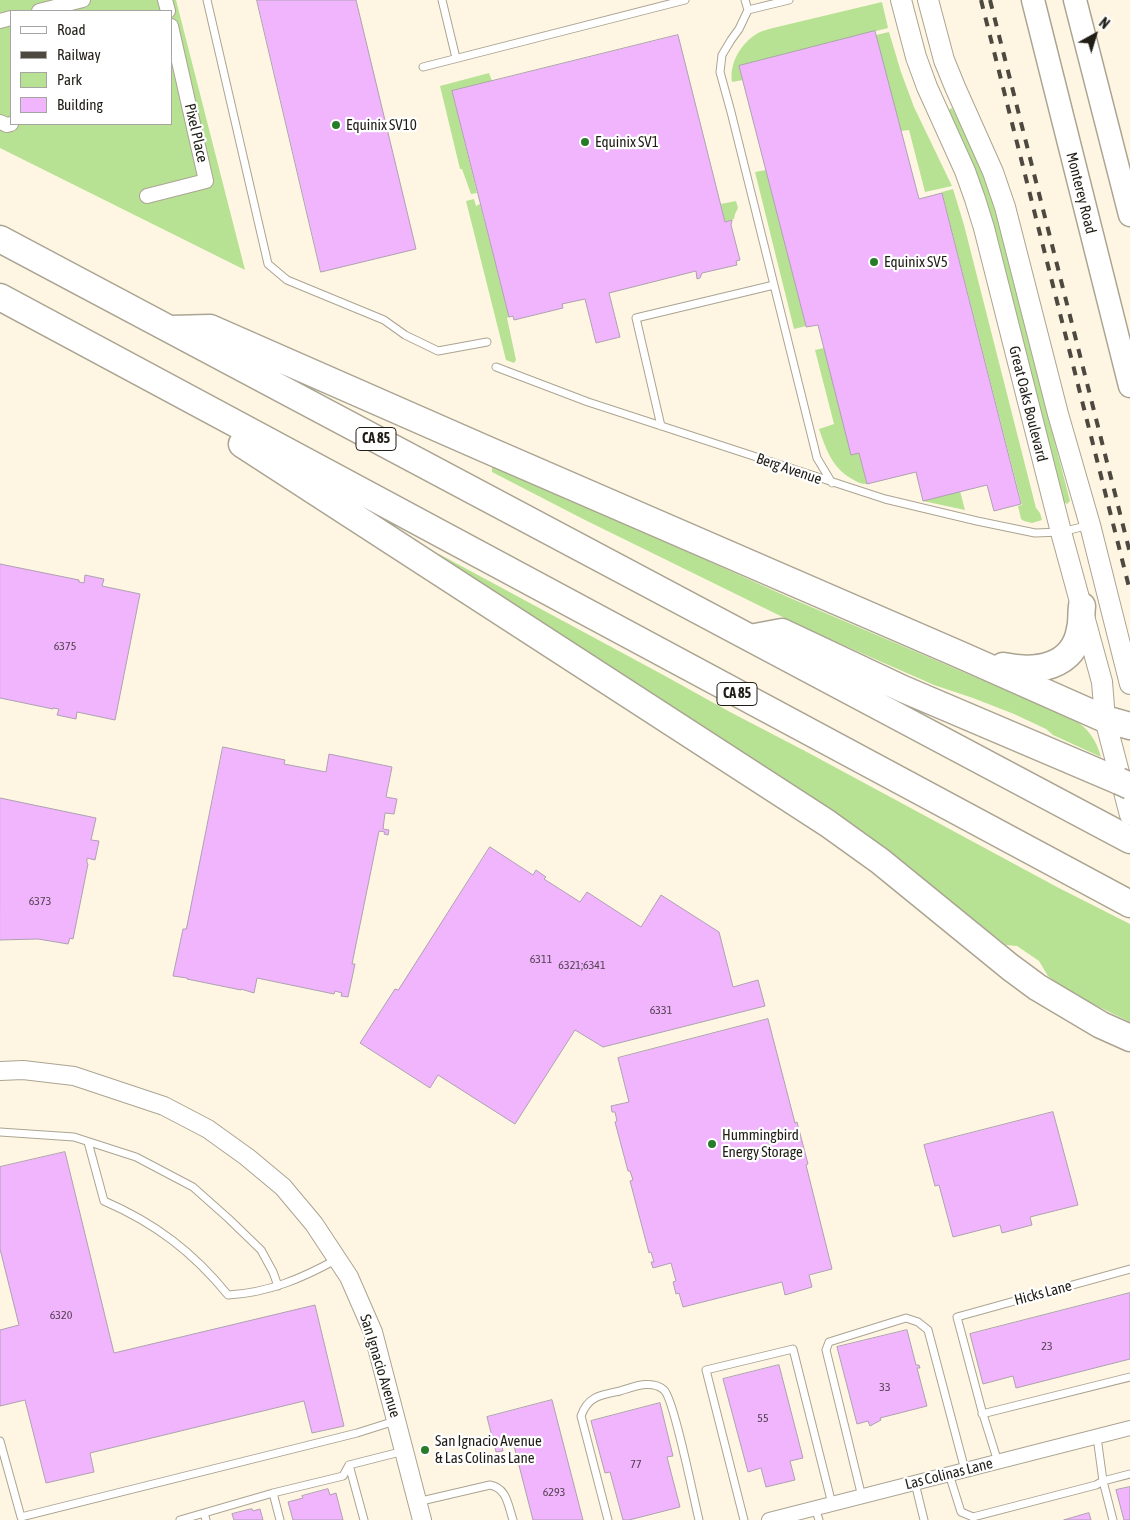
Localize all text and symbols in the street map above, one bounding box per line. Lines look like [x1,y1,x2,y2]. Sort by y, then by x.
legend [10,10,172,125]
north arrow [1070,10,1120,60]
text: N [1096,15,1113,32]
text: Road [57,21,86,38]
text: Railway [57,46,101,63]
text: Park [57,71,82,88]
text: Building [57,96,103,113]
street label: Pixel Place [180,102,212,164]
place label: Equinix SV10 [346,116,417,134]
marker: Equinix SV10 [330,119,342,131]
place label: Equinix SV1 [595,133,659,151]
marker: Equinix SV1 [579,136,591,148]
street label: Monterey Road [1062,150,1100,236]
place label: Equinix SV5 [884,253,948,271]
marker: Equinix SV5 [868,256,880,268]
street label: Great Oaks Boulevard [1005,344,1051,464]
road number: CA 85 [356,428,396,450]
street label: Berg Avenue [754,449,824,489]
house number: 6375 [54,639,76,653]
road number: CA 85 [717,682,757,706]
house number: 6373 [29,894,51,908]
house number: 6311 [530,952,552,966]
house number: 6321;6341 [558,958,606,972]
house number: 6331 [650,1003,672,1017]
place label: Hummingbird Energy Storage [722,1126,803,1161]
marker: Hummingbird Energy Storage [706,1138,718,1150]
street label: Hicks Lane [1012,1277,1074,1309]
house number: 6320 [50,1308,72,1322]
street label: San Ignacio Avenue [356,1312,404,1420]
house number: 23 [1041,1339,1053,1353]
house number: 33 [879,1380,891,1394]
house number: 55 [757,1411,769,1425]
place label: San Ignacio Avenue & Las Colinas Lane [435,1432,542,1467]
marker: San Ignacio Avenue & Las Colinas Lane [419,1444,431,1456]
street label: Las Colinas Lane [903,1454,995,1494]
house number: 77 [630,1457,642,1471]
house number: 6293 [543,1485,565,1499]

